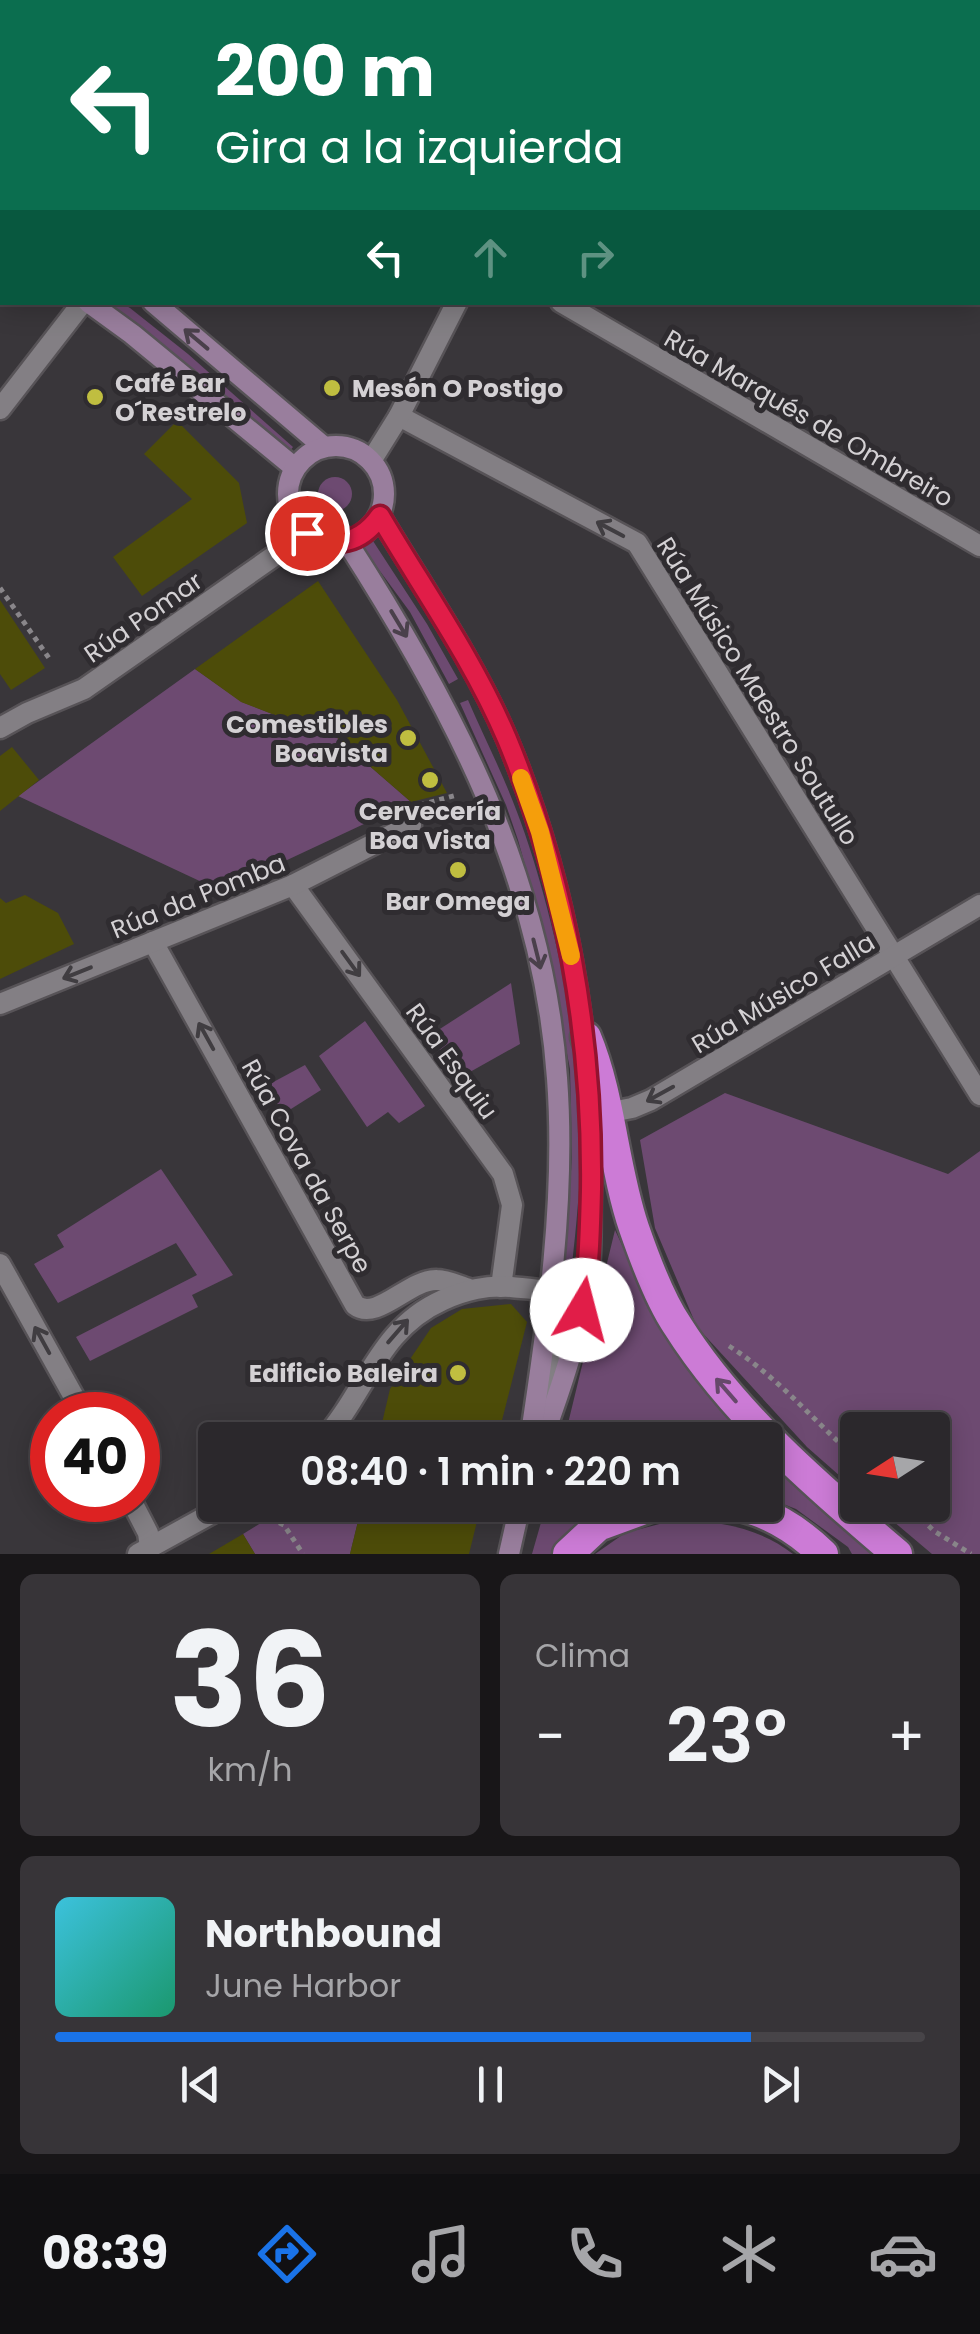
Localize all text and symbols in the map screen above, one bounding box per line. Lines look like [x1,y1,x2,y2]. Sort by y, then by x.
text: 200 m [215,22,435,121]
icon: left [50,40,180,170]
text: Gira a la izquierda [215,116,624,179]
icon: left [358,230,413,285]
icon: ahead [463,230,518,285]
icon: right [568,230,623,285]
street label: Rúa Marqués de Ombreiro [658,321,960,516]
one-way arrow [184,328,209,351]
place label: Café Bar O´Restrelo [115,366,246,430]
place label: Mesón O Postigo [352,371,563,406]
marker: Mesón O Postigo [321,377,343,399]
marker: Café Bar O´Restrelo [84,386,106,408]
pin [265,491,350,576]
icon: arrive [280,506,335,561]
one-way arrow [595,518,625,538]
street label: Rúa Músico Maestro Soutullo [648,530,867,852]
street label: Rúa Pomar [77,564,210,671]
one-way arrow [389,609,409,638]
place label: Comestibles Boavista [226,707,388,771]
marker: Comestibles Boavista [397,727,419,749]
marker: Cervecería Boa Vista [419,769,441,791]
place label: Cervecería Boa Vista [359,794,501,858]
street label: Rúa da Pomba [106,846,291,947]
marker: Bar Omega [447,859,469,881]
place label: Bar Omega [386,884,530,919]
street label: Rúa Músico Falla [685,925,881,1062]
one-way arrow [529,938,548,970]
one-way arrow [340,950,361,977]
one-way arrow [62,965,92,983]
street label: Rúa Esquiu [398,996,506,1126]
one-way arrow [195,1022,215,1052]
street label: Rúa Cova da Serpe [233,1053,380,1280]
one-way arrow [646,1084,675,1104]
position arrow [530,1258,634,1362]
one-way arrow [387,1319,410,1344]
one-way arrow [31,1325,51,1355]
place label: Edificio Baleira [249,1356,438,1391]
marker: Edificio Baleira [447,1362,469,1384]
one-way arrow [715,1378,738,1403]
speed limit sign: 40 [30,1392,160,1522]
north arrow [840,1412,950,1522]
map controls [840,1412,950,1522]
text: 08:40 · 1 min · 220 m [300,1445,681,1498]
text: 36 [169,1589,331,1772]
text: Clima [535,1633,630,1678]
text: 23° [666,1683,787,1788]
text: − [535,1698,565,1775]
text: + [887,1698,925,1775]
text: km/h [207,1747,293,1792]
text: Northbound [205,1907,442,1960]
text: June Harbor [205,1963,401,2008]
icon: previous [173,2057,228,2112]
icon: pause [463,2057,518,2112]
icon: next [753,2057,808,2112]
icon: directions [252,2219,322,2289]
icon: music [406,2219,476,2289]
icon: phone [560,2219,630,2289]
icon: climate [714,2219,784,2289]
icon: car [868,2219,938,2289]
text: 08:39 [42,2222,168,2285]

